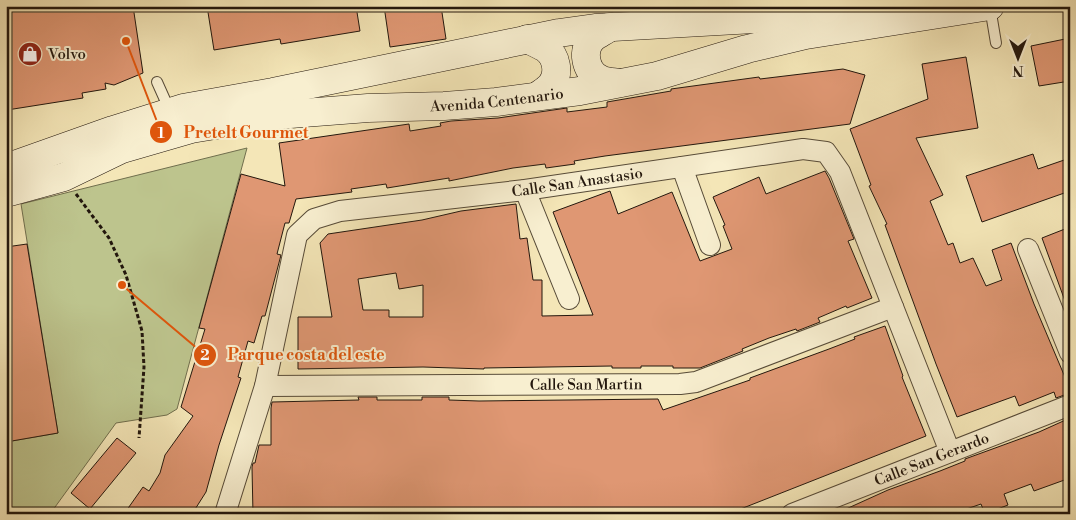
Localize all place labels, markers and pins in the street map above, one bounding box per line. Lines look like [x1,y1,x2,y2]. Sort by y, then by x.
shop icon: Volvo [17,41,43,67]
place label: Volvo [47,45,86,64]
callout: Pretelt Gourmet [148,117,318,148]
callout: Parque costa del este [192,339,394,370]

